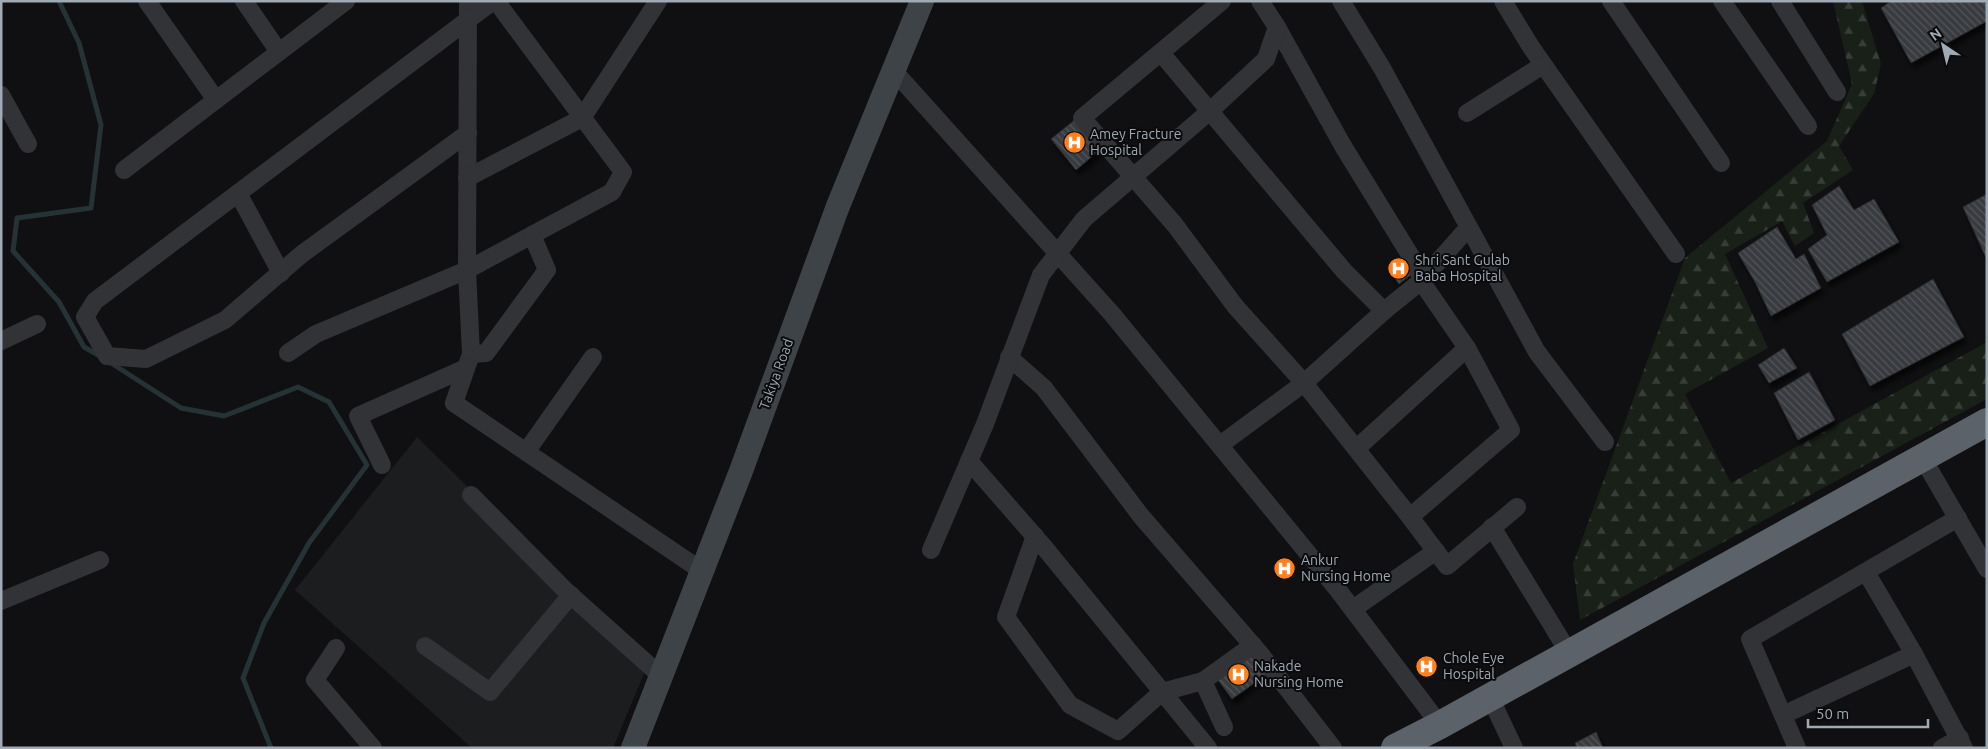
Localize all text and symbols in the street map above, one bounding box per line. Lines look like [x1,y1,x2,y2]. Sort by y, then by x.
north arrow [1918,20,1968,70]
text: N [1927,25,1944,44]
place label: Amey Fracture Hospital [1090,126,1182,158]
hospital icon: Amey Fracture Hospital [1062,130,1086,154]
place label: Shri Sant Gulab Baba Hospital [1415,252,1510,284]
hospital icon: Shri Sant Gulab Baba Hospital [1387,256,1411,280]
street label: Takiya Road [756,336,796,412]
place label: Ankur Nursing Home [1301,552,1391,584]
hospital icon: Ankur Nursing Home [1273,556,1297,580]
place label: Chole Eye Hospital [1443,650,1505,682]
hospital icon: Chole Eye Hospital [1415,654,1439,678]
place label: Nakade Nursing Home [1254,658,1344,690]
hospital icon: Nakade Nursing Home [1226,662,1250,686]
scale bar [1808,696,1928,728]
text: 50 m [1816,705,1849,722]

